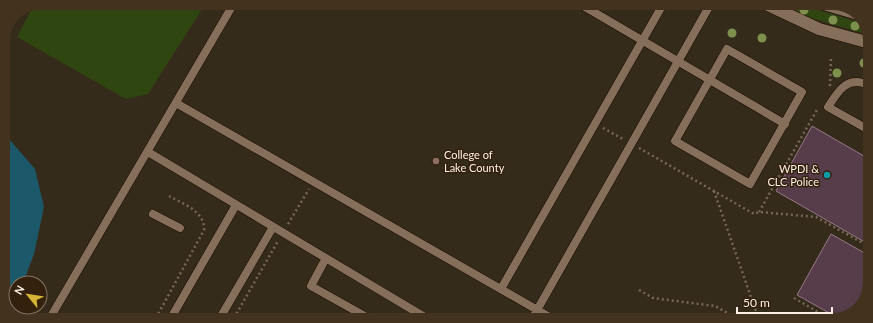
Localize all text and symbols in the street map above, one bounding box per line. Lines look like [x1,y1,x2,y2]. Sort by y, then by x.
place label: College of Lake County [444,148,505,174]
marker: College of Lake County [431,156,441,166]
place label: WPDI & CLC Police [767,162,819,188]
marker: WPDI & CLC Police [822,170,832,180]
north arrow [8,275,48,315]
text: N [11,283,27,297]
scale bar [737,289,832,315]
text: 50 m [743,295,770,310]

